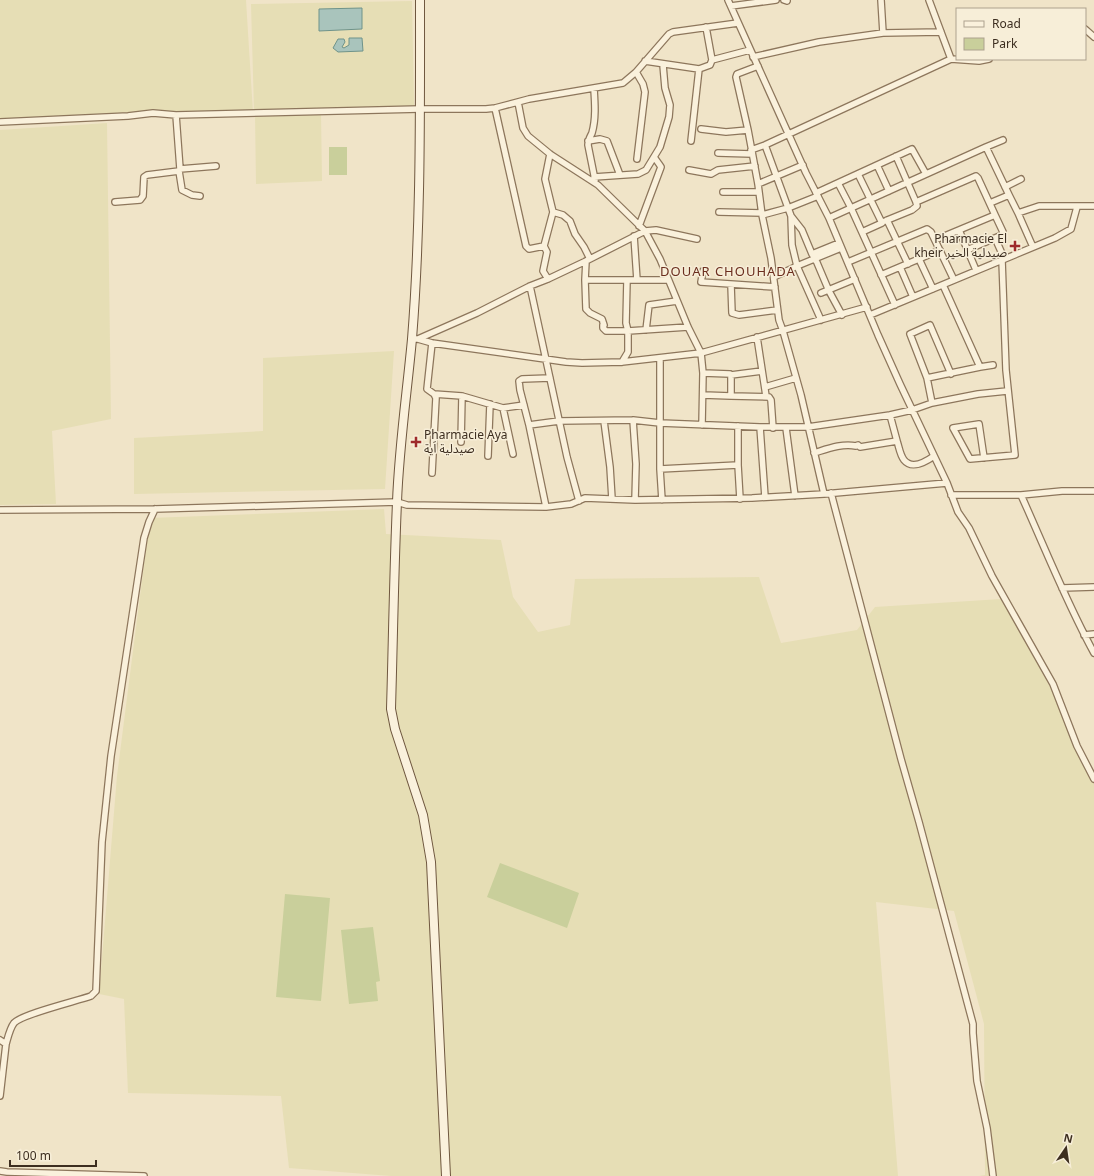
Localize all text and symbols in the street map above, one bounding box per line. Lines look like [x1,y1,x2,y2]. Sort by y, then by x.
legend [956,8,1086,60]
text: Road [992,12,1021,37]
text: Park [992,32,1018,57]
place label: Pharmacie El kheir صيدلية الخير [914,227,1007,266]
marker: Pharmacie El kheir صيدلية الخير [1010,241,1020,251]
district label: DOUAR CHOUHADA [660,258,796,286]
place label: Pharmacie Aya صيدلية اَية [424,423,508,462]
marker: Pharmacie Aya صيدلية اَية [411,437,421,447]
text: N [1061,1127,1075,1151]
north arrow [1046,1128,1086,1168]
scale bar [10,1142,96,1168]
text: 100 m [16,1144,51,1169]

